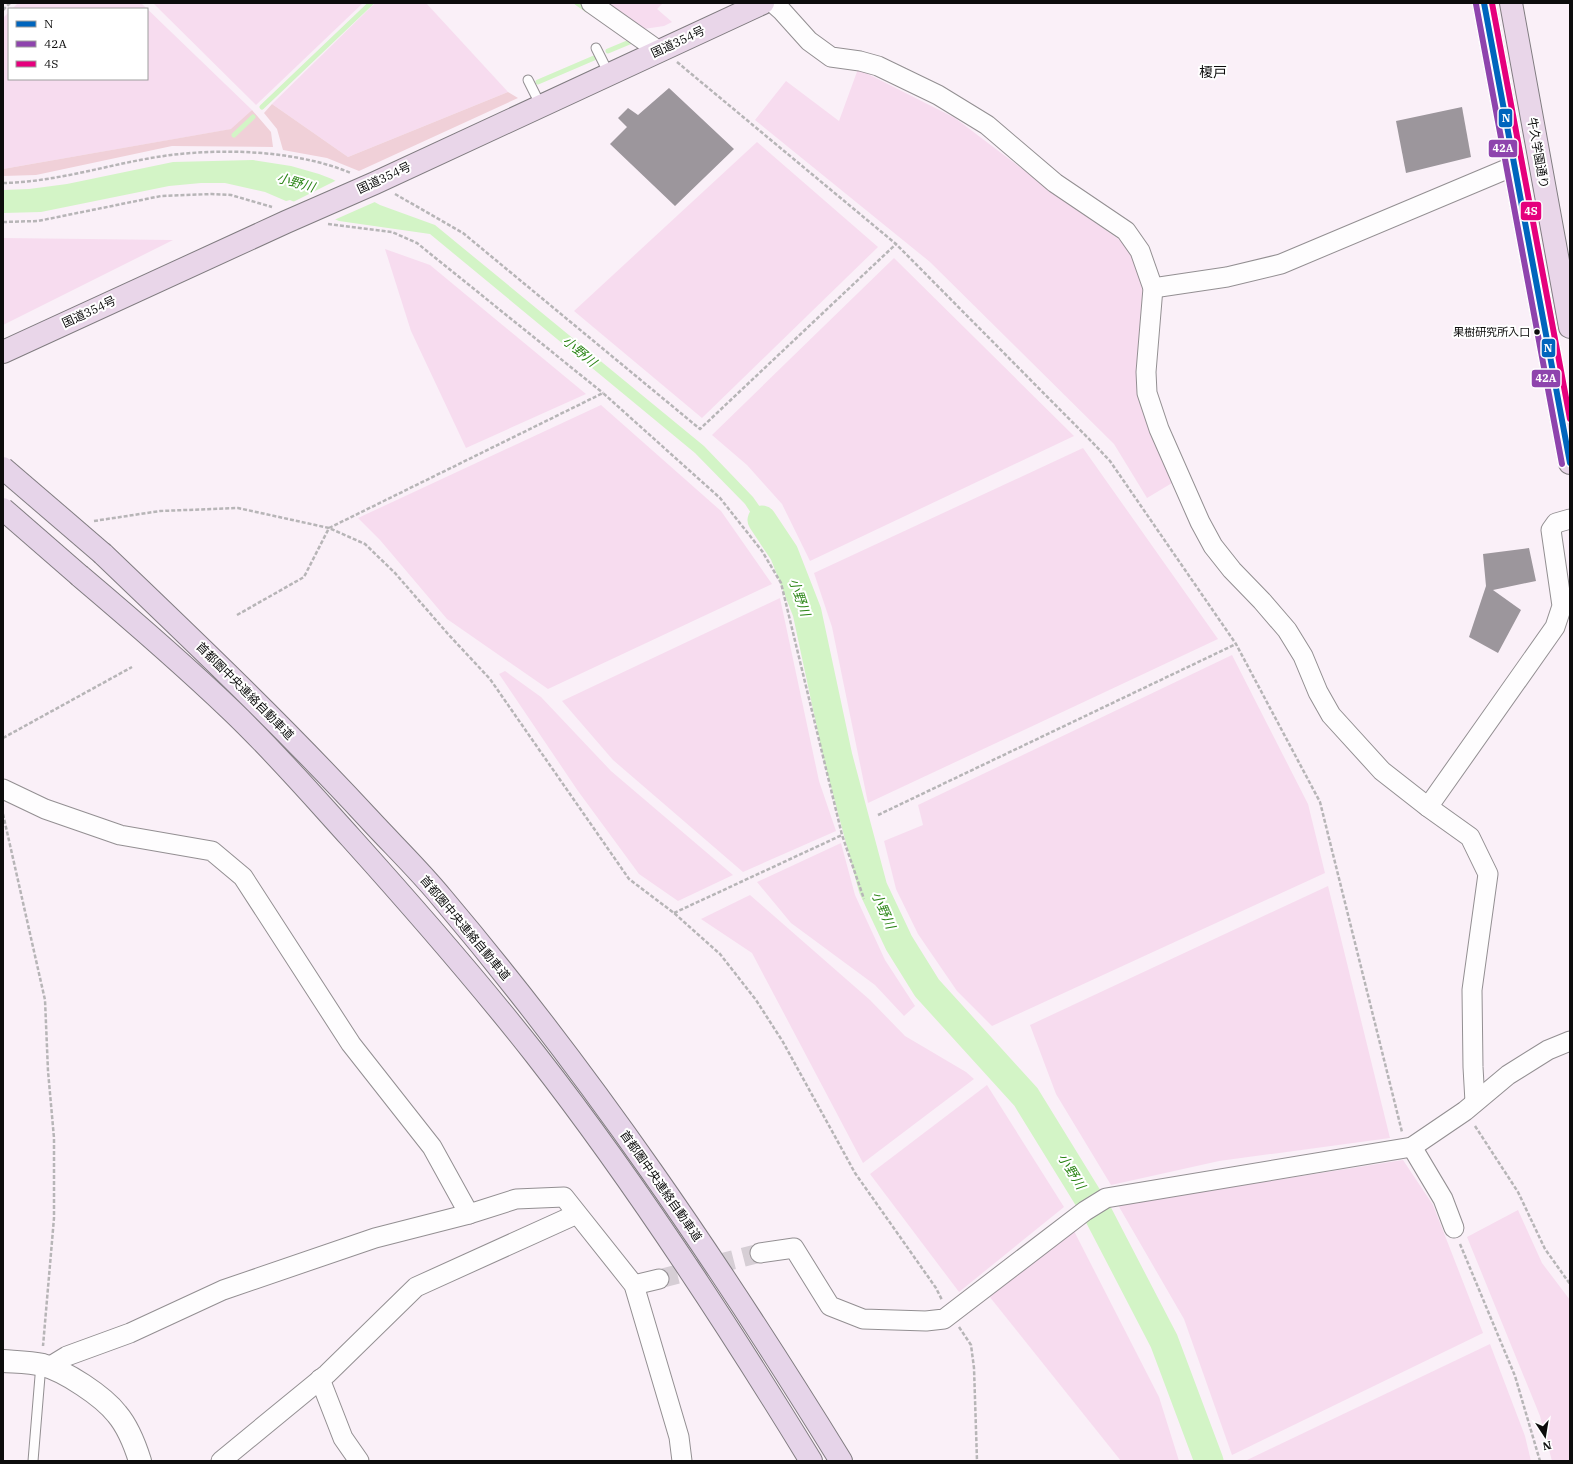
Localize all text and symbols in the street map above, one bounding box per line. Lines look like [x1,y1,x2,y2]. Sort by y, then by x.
legend [8,8,148,80]
text: N [44,16,53,31]
street label: 国道354号 [649,23,707,61]
text: 42A [44,36,67,51]
text: 4S [44,56,58,71]
district label: 榎戸 [1199,63,1227,81]
line badge: N [1498,108,1513,128]
text: N [1502,111,1511,125]
street label: 牛久学園通り [1525,116,1552,190]
line badge: 42A [1488,139,1518,158]
text: 42A [1493,141,1514,155]
street label: 国道354号 [355,159,413,197]
water label: 小野川 [275,169,319,197]
line badge: 4S [1520,201,1542,221]
text: 4S [1524,204,1538,218]
street label: 国道354号 [60,293,118,331]
place label: 果樹研究所入口 [1453,325,1530,339]
marker: 果樹研究所入口 [1532,327,1542,337]
water label: 小野川 [559,332,602,372]
line badge: N [1541,338,1556,358]
text: N [1544,341,1553,355]
line badge: 42A [1531,369,1561,388]
text: 42A [1536,371,1557,385]
water label: 小野川 [785,576,815,620]
street label: 首都圏中央連絡自動車道 [193,639,297,743]
street label: 首都圏中央連絡自動車道 [417,872,514,983]
water label: 小野川 [868,889,900,933]
street label: 首都圏中央連絡自動車道 [617,1127,705,1244]
water label: 小野川 [1054,1150,1090,1194]
north arrow [1525,1416,1565,1456]
text: N [1541,1438,1553,1454]

